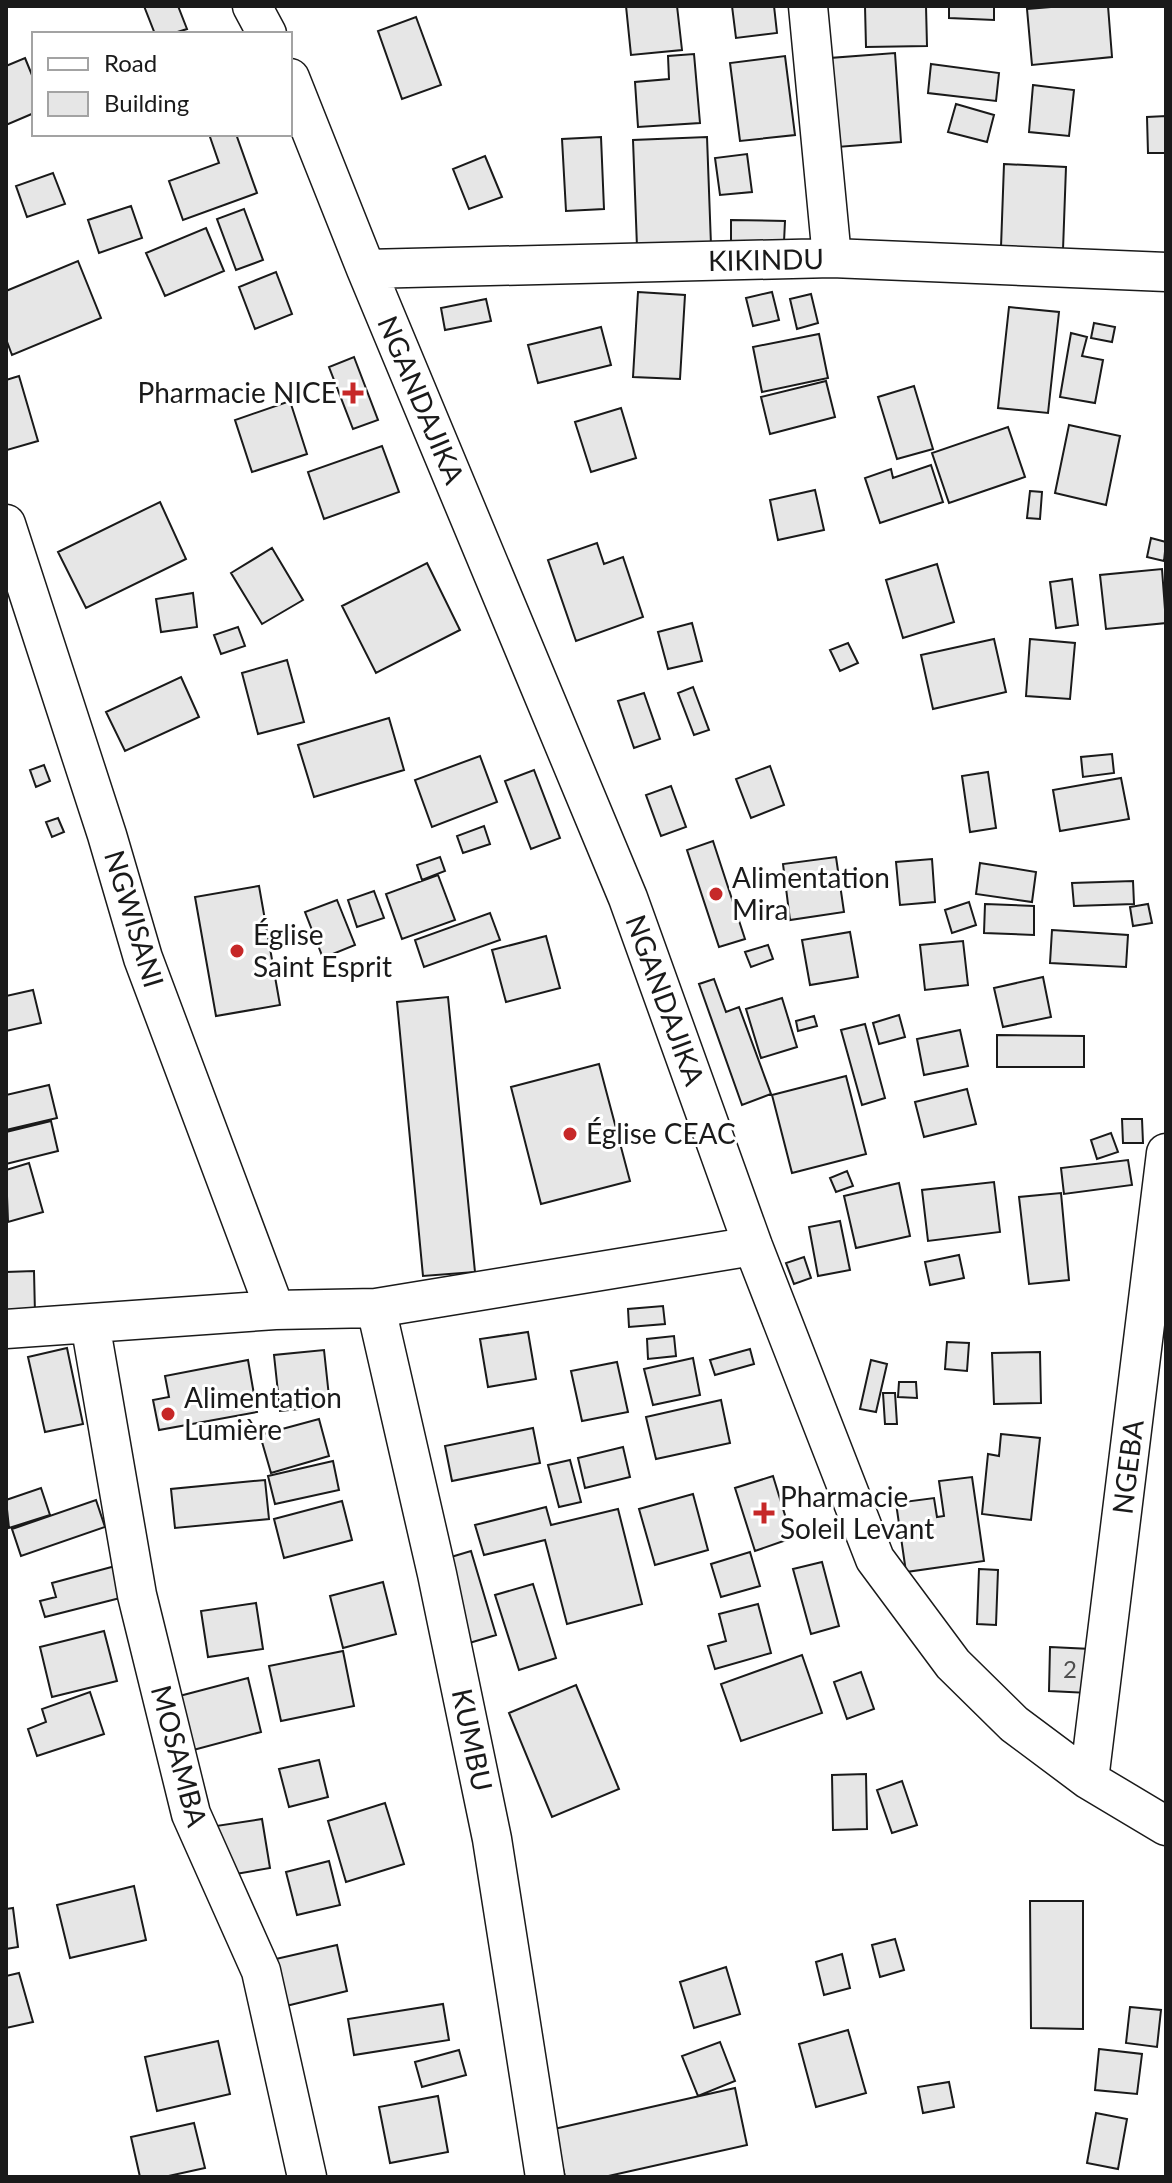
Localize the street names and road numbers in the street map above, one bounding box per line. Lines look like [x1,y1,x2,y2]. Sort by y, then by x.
street label: KIKINDU [708,241,824,277]
street label: NGANDAJIKA [371,311,473,489]
street label: NGWISANI [98,846,172,991]
street label: NGANDAJIKA [619,910,713,1090]
street label: NGEBA [1104,1418,1150,1516]
street label: MOSAMBA [145,1681,215,1830]
street label: KUMBU [446,1685,500,1794]

